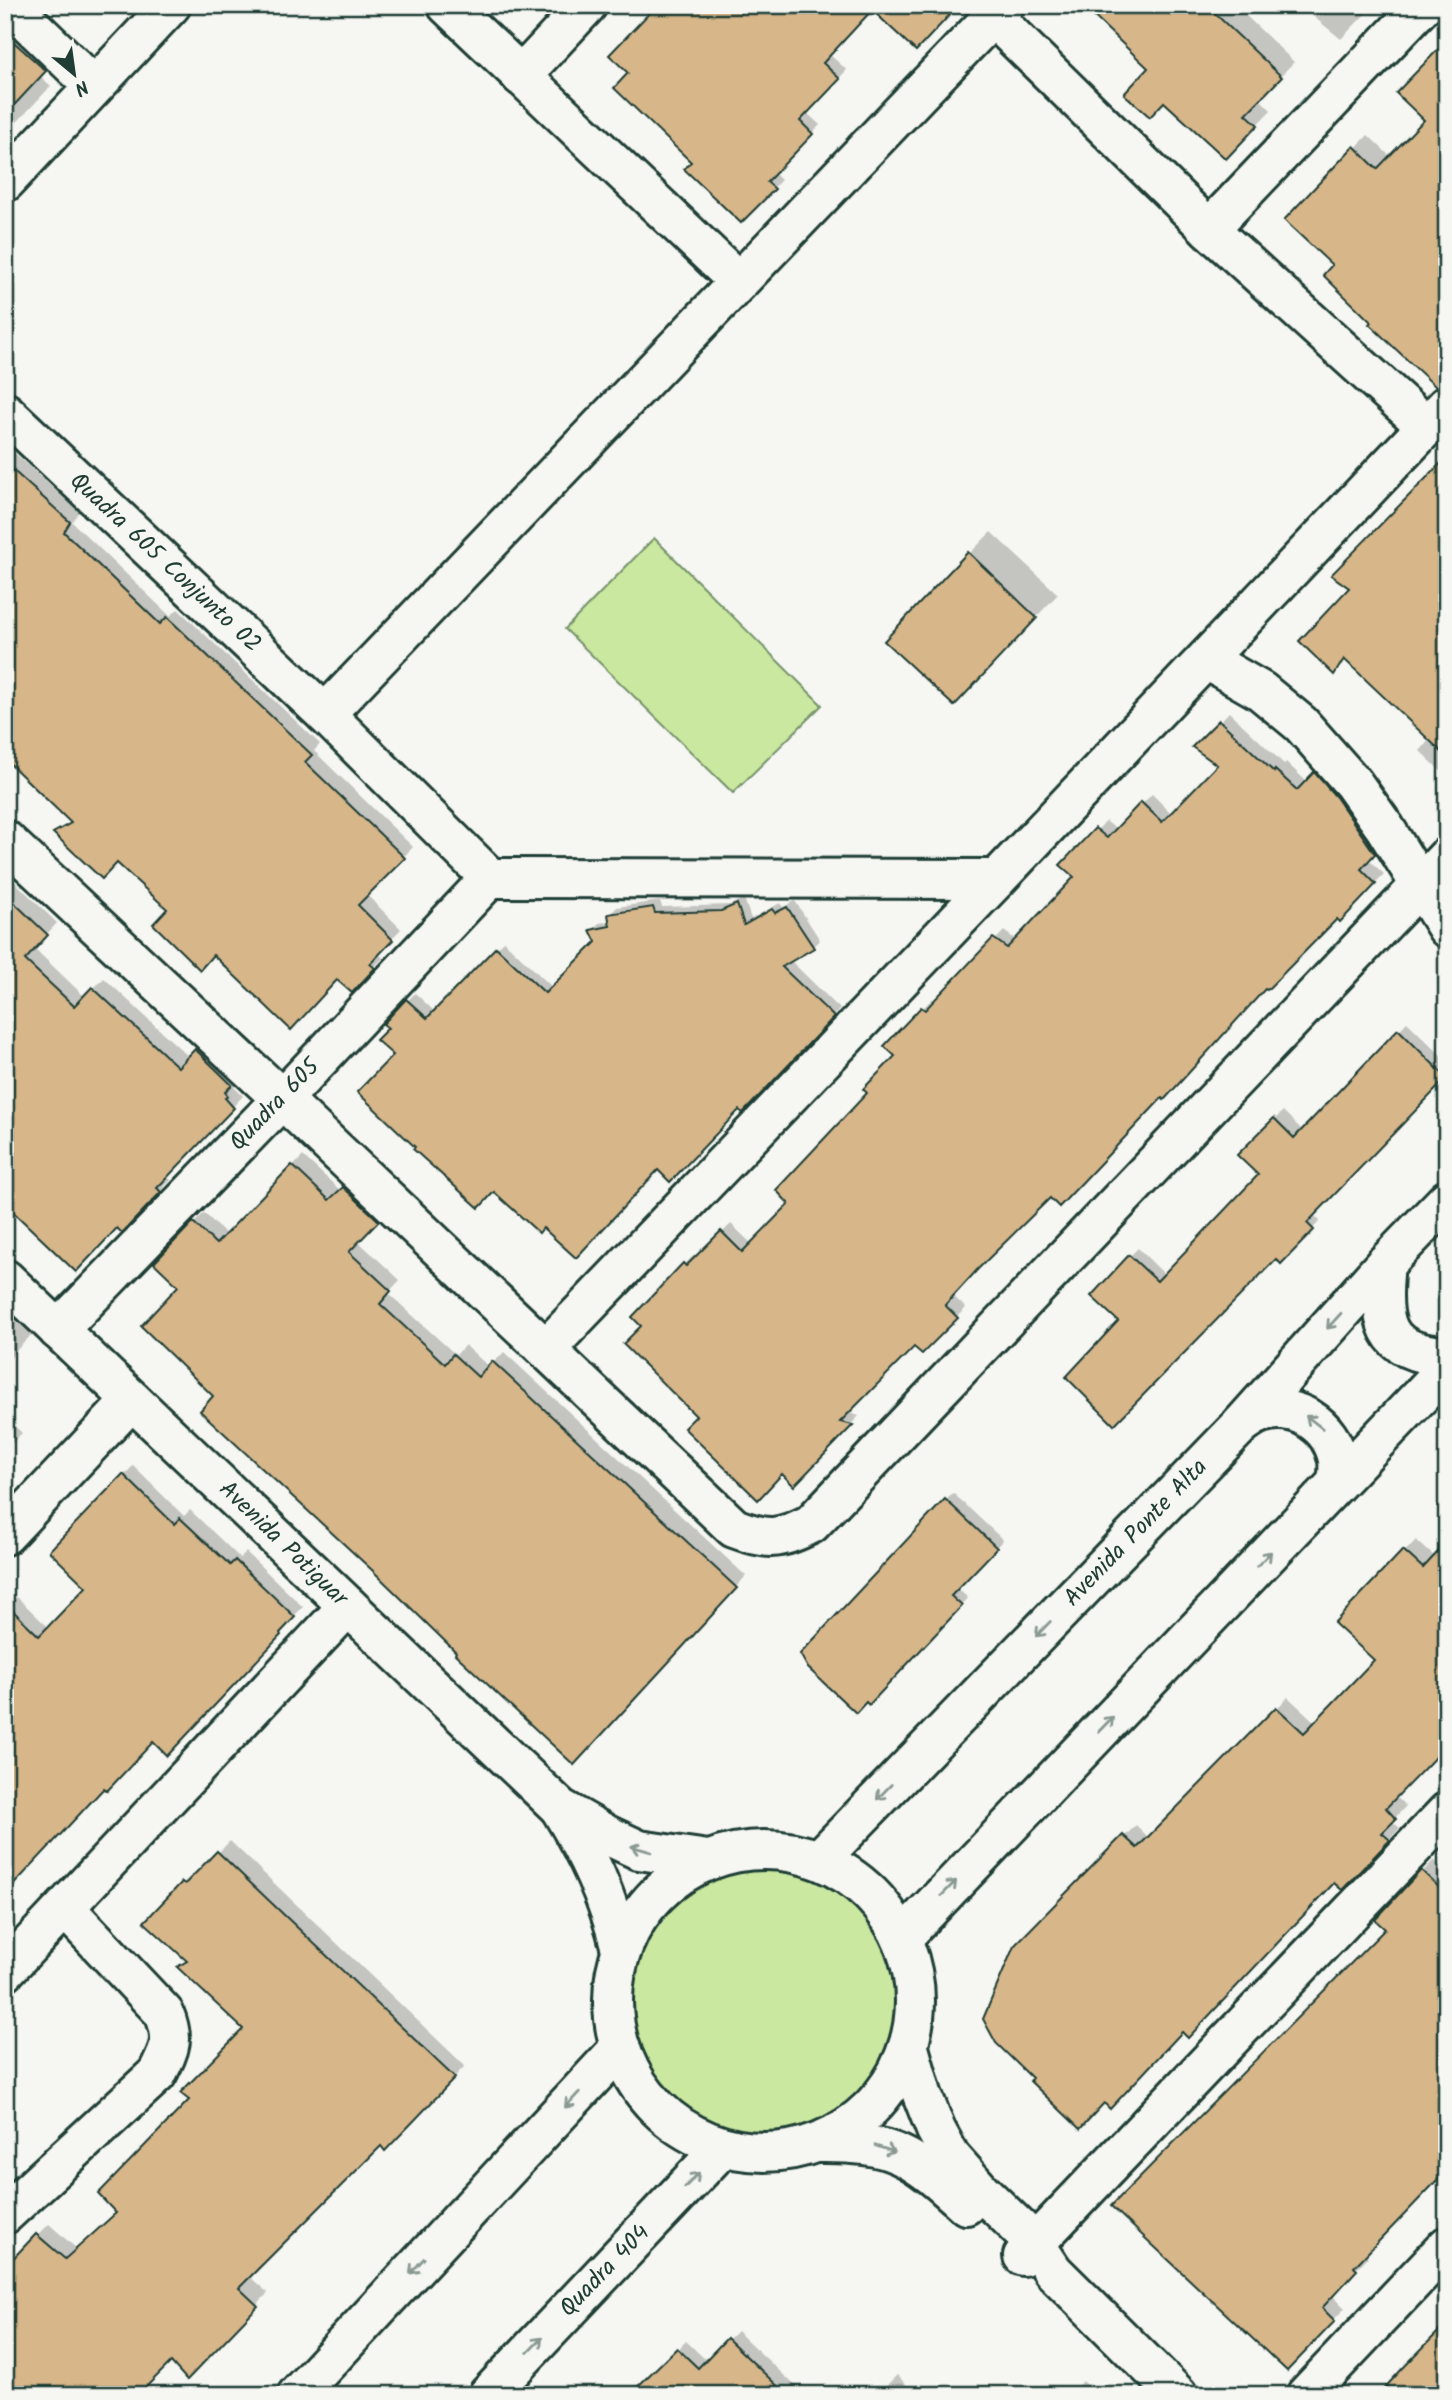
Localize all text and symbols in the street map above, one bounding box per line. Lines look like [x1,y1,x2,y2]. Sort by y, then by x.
north arrow [38,38,108,108]
text: N [69,71,94,103]
street label: Quadra 605 Conjunto 02 [60,463,270,663]
street label: Quadra 605 [220,1048,331,1161]
one-way arrow [1326,1312,1342,1330]
one-way arrow [1305,1415,1323,1430]
street label: Avenida Ponte Alta [1054,1450,1218,1616]
street label: Avenida Potiguar [209,1472,358,1618]
one-way arrow [1255,1551,1272,1568]
one-way arrow [1034,1620,1051,1637]
one-way arrow [1098,1716,1115,1733]
one-way arrow [876,1784,893,1801]
one-way arrow [630,1841,652,1854]
one-way arrow [941,1880,958,1897]
one-way arrow [564,2091,580,2109]
one-way arrow [874,2144,896,2156]
one-way arrow [683,2172,700,2189]
street label: Quadra 404 [550,2215,660,2327]
one-way arrow [409,2257,425,2275]
one-way arrow [526,2337,543,2354]

